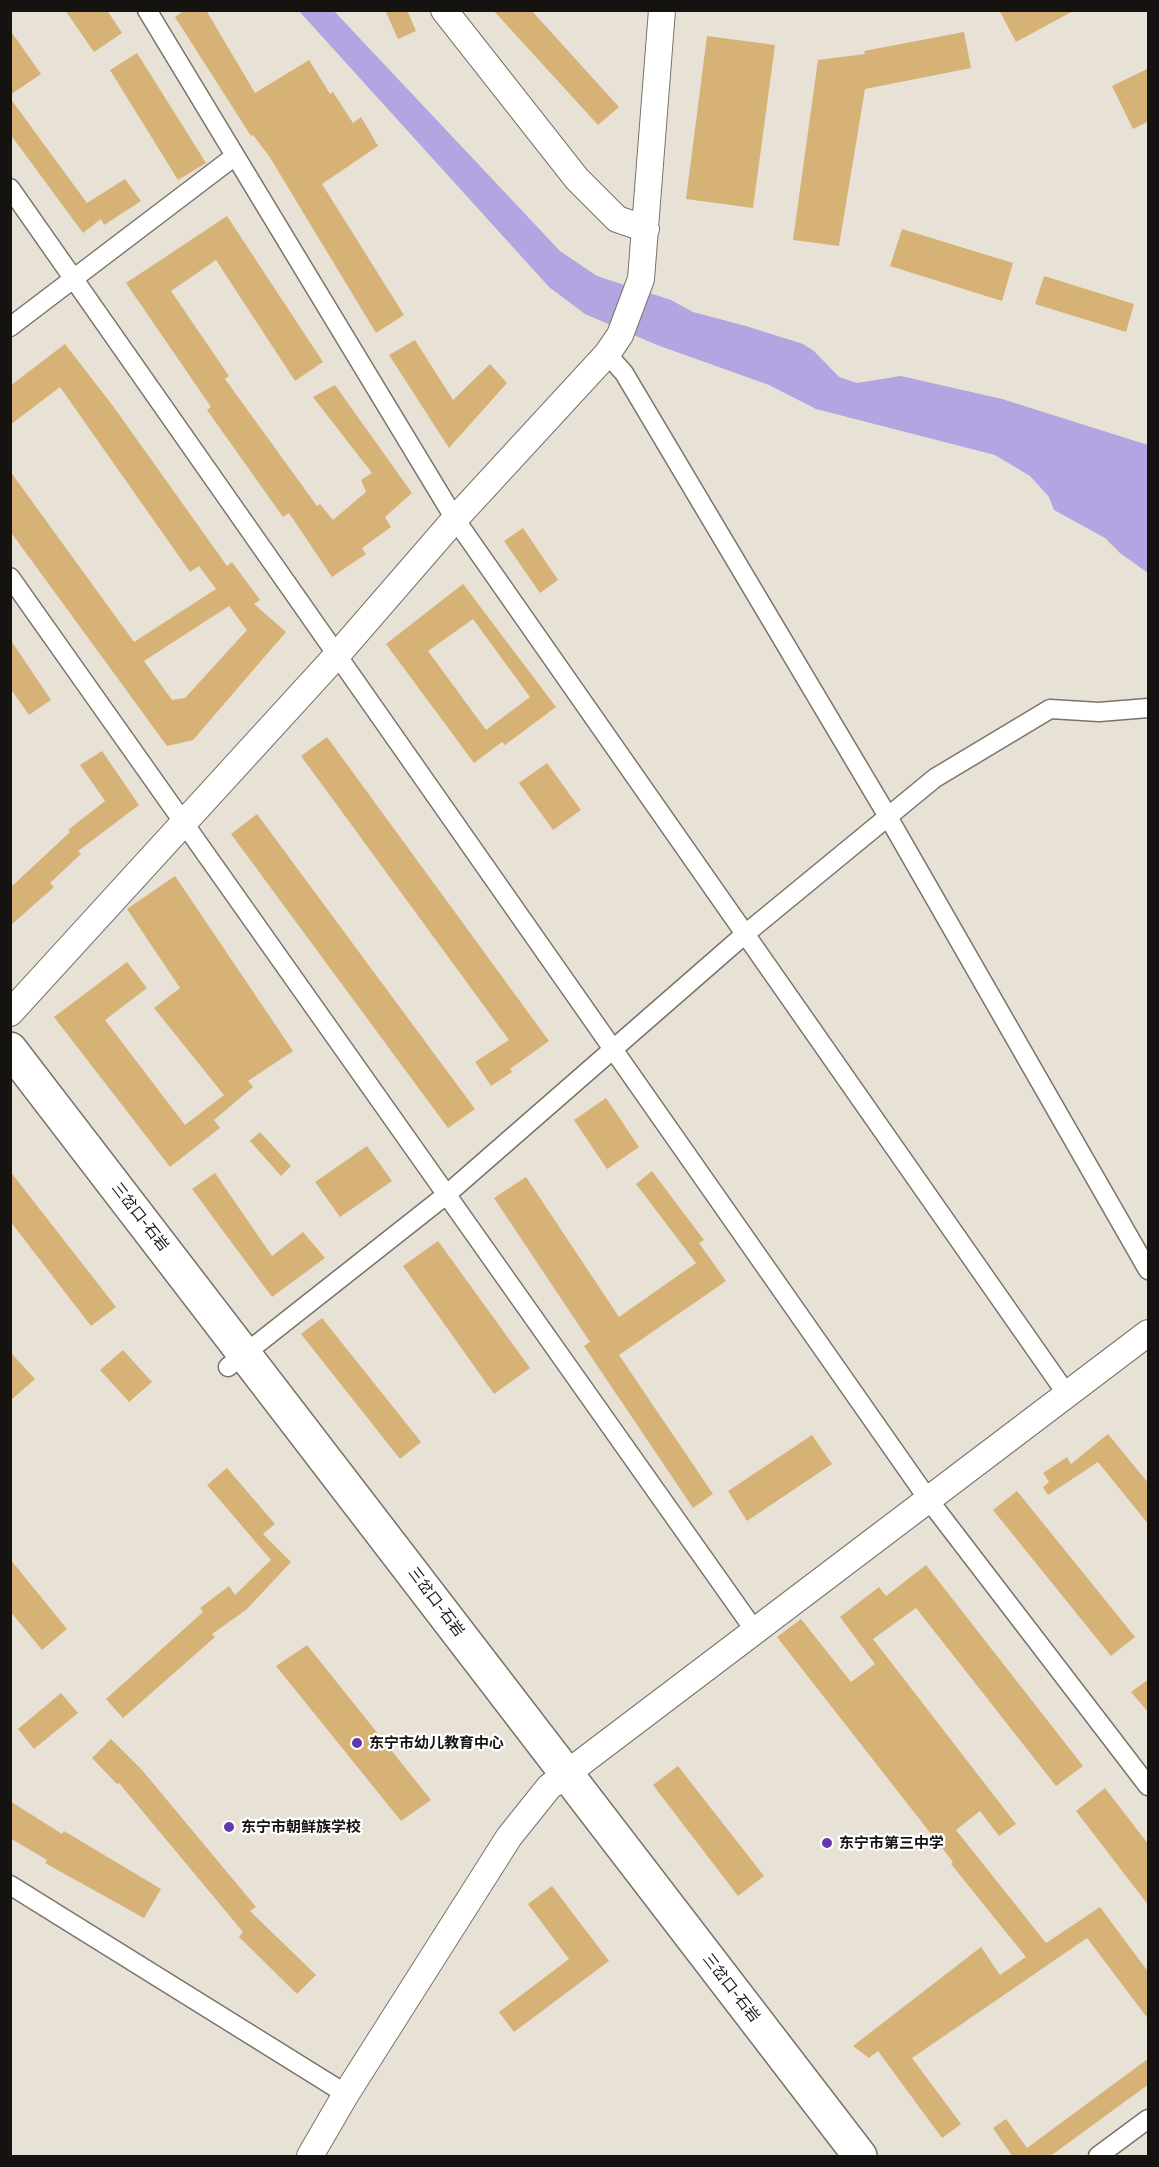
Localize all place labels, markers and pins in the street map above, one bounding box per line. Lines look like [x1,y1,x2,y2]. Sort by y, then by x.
place label: 东宁市幼儿教育中心 [369,1734,504,1752]
marker: 东宁市幼儿教育中心 [350,1736,364,1750]
place label: 东宁市朝鲜族学校 [241,1818,361,1836]
marker: 东宁市朝鲜族学校 [222,1820,236,1834]
place label: 东宁市第三中学 [839,1834,944,1852]
marker: 东宁市第三中学 [820,1836,834,1850]

